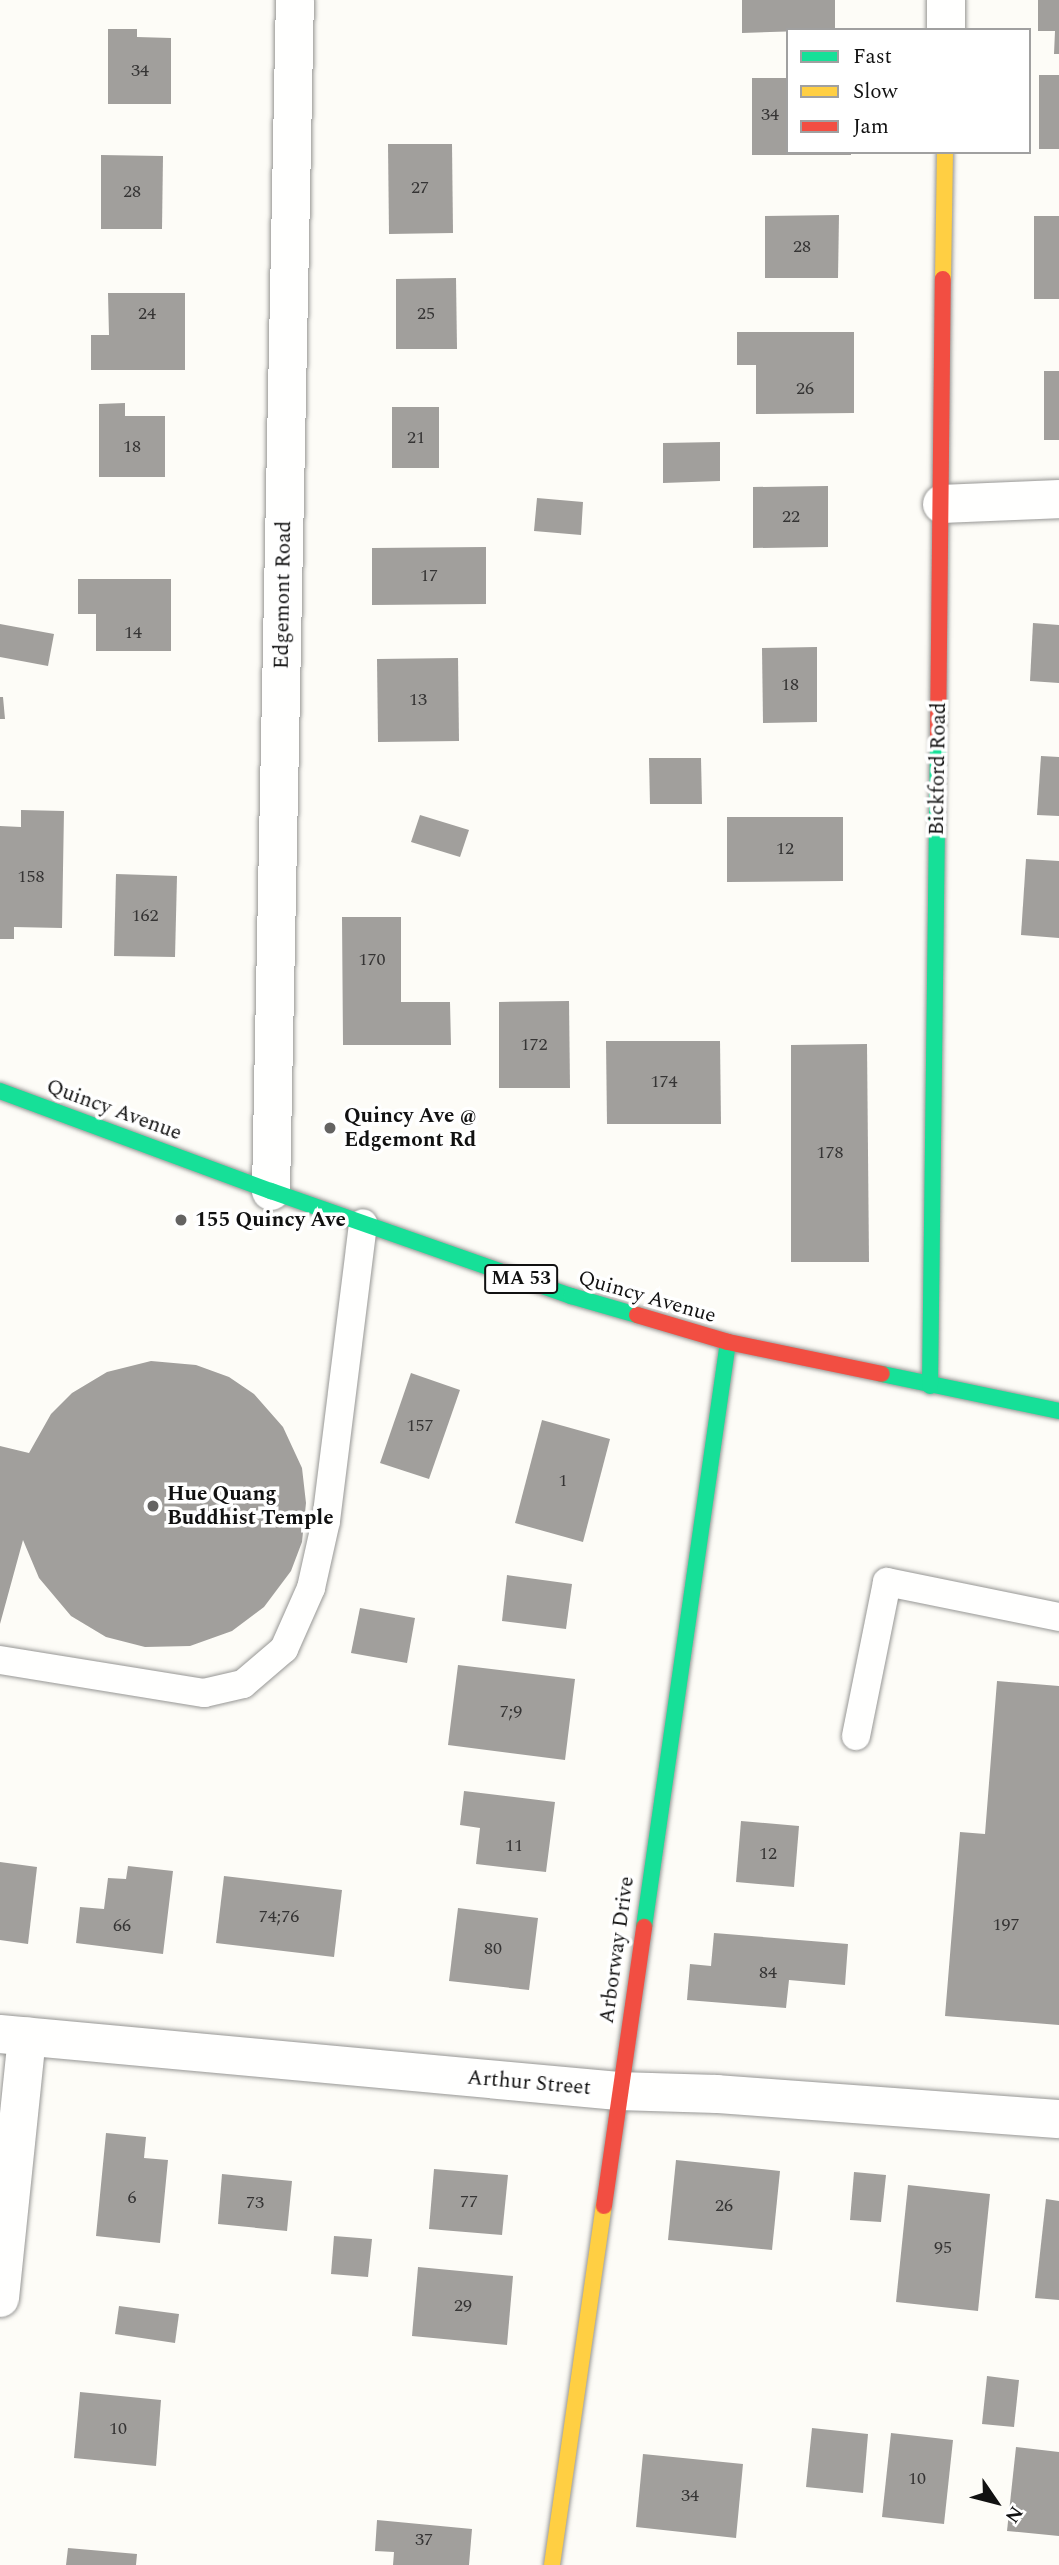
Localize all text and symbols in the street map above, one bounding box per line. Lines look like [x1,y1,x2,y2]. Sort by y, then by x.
legend [786,28,1031,154]
text: Fast [853,41,892,73]
house number: 34 [131,60,149,82]
text: Slow [853,76,897,108]
house number: 34 [761,104,779,126]
text: Jam [853,111,889,143]
house number: 27 [411,177,429,199]
house number: 28 [123,181,141,203]
house number: 28 [793,236,811,258]
house number: 24 [138,303,156,325]
house number: 25 [417,303,435,325]
house number: 26 [796,378,814,400]
house number: 21 [407,427,425,449]
house number: 18 [123,436,141,458]
house number: 22 [782,506,800,528]
street label: Edgemont Road [269,521,297,669]
house number: 17 [420,565,438,587]
house number: 14 [124,622,142,644]
house number: 18 [781,674,799,696]
house number: 13 [409,689,427,711]
street label: Bickford Road [924,702,952,836]
house number: 12 [776,838,794,860]
house number: 158 [18,866,44,888]
house number: 162 [132,905,158,927]
house number: 170 [359,949,385,971]
house number: 172 [521,1034,547,1056]
house number: 174 [651,1071,677,1093]
street label: Quincy Avenue [43,1074,185,1146]
place label: Quincy Ave @ Edgemont Rd [344,1103,477,1153]
marker: Quincy Ave @ Edgemont Rd [322,1120,338,1136]
house number: 178 [817,1142,843,1164]
place label: 155 Quincy Ave [195,1207,346,1233]
marker: 155 Quincy Ave [173,1212,189,1228]
road number: MA 53 [482,1264,560,1294]
street label: Quincy Avenue [575,1265,719,1329]
house number: 157 [407,1415,433,1437]
house number: 1 [559,1470,567,1492]
place label: Hue Quang Buddhist Temple [167,1481,334,1531]
marker: Hue Quang Buddhist Temple [145,1498,161,1514]
house number: 7;9 [500,1701,522,1723]
house number: 11 [505,1835,523,1857]
house number: 12 [759,1843,777,1865]
street label: Arborway Drive [594,1875,640,2025]
house number: 74;76 [259,1906,299,1928]
house number: 197 [993,1914,1019,1936]
house number: 66 [113,1915,131,1937]
house number: 80 [484,1938,502,1960]
house number: 84 [759,1962,777,1984]
street label: Arthur Street [466,2065,592,2101]
house number: 6 [128,2187,136,2209]
house number: 77 [460,2191,478,2213]
house number: 73 [246,2192,264,2214]
house number: 26 [715,2195,733,2217]
house number: 95 [934,2237,952,2259]
house number: 29 [454,2295,472,2317]
house number: 10 [109,2418,127,2440]
north arrow [961,2467,1031,2537]
house number: 10 [908,2468,926,2490]
house number: 34 [681,2485,699,2507]
text: N [997,2500,1030,2529]
house number: 37 [415,2529,433,2551]

